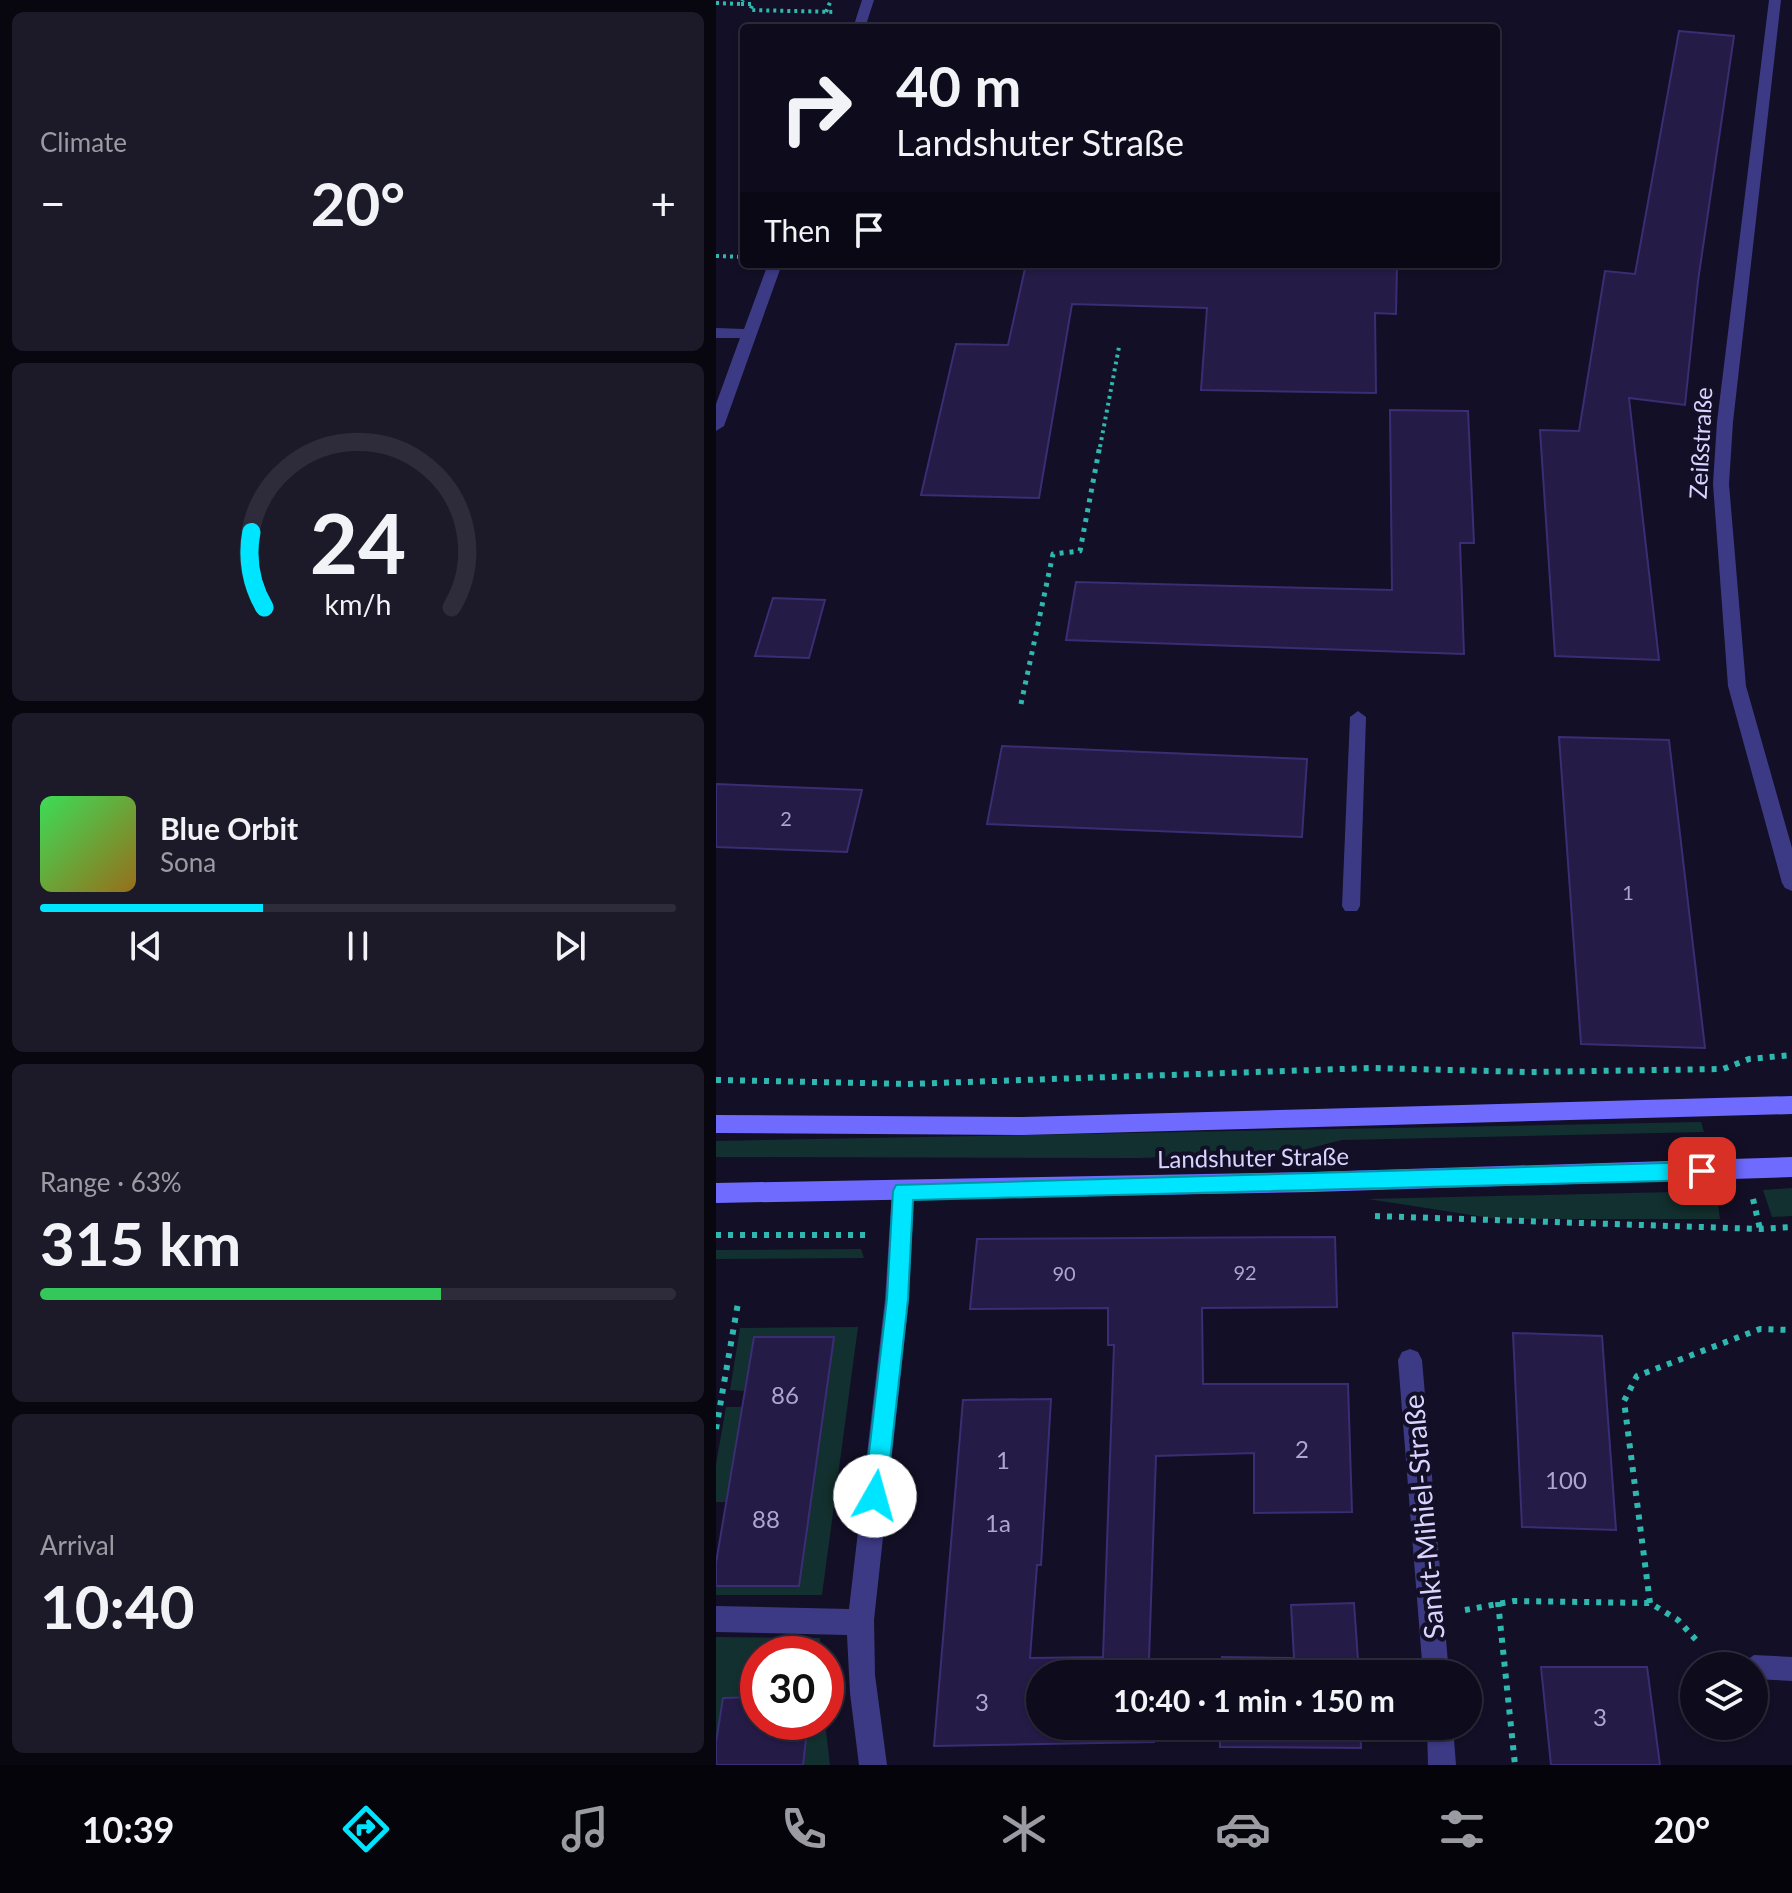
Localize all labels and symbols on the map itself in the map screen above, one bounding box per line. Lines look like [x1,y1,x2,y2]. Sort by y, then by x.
street label: Zeißstraße [1683,386,1717,500]
house number: 2 [780,806,792,830]
house number: 1 [1622,880,1634,904]
pin [1668,1137,1736,1205]
street label: Landshuter Straße [1157,1141,1349,1173]
house number: 92 [1233,1260,1257,1284]
house number: 90 [1052,1261,1076,1285]
house number: 86 [771,1380,799,1409]
street label: Sankt-Mihiel-Straße [1395,1393,1451,1641]
house number: 2 [1295,1434,1309,1463]
house number: 1 [996,1445,1010,1474]
position arrow [833,1454,917,1538]
house number: 100 [1545,1465,1587,1494]
house number: 88 [752,1504,780,1533]
house number: 1a [985,1508,1011,1537]
speed limit sign: 30 [740,1636,844,1740]
house number: 3 [975,1687,989,1716]
house number: 3 [1593,1702,1607,1731]

